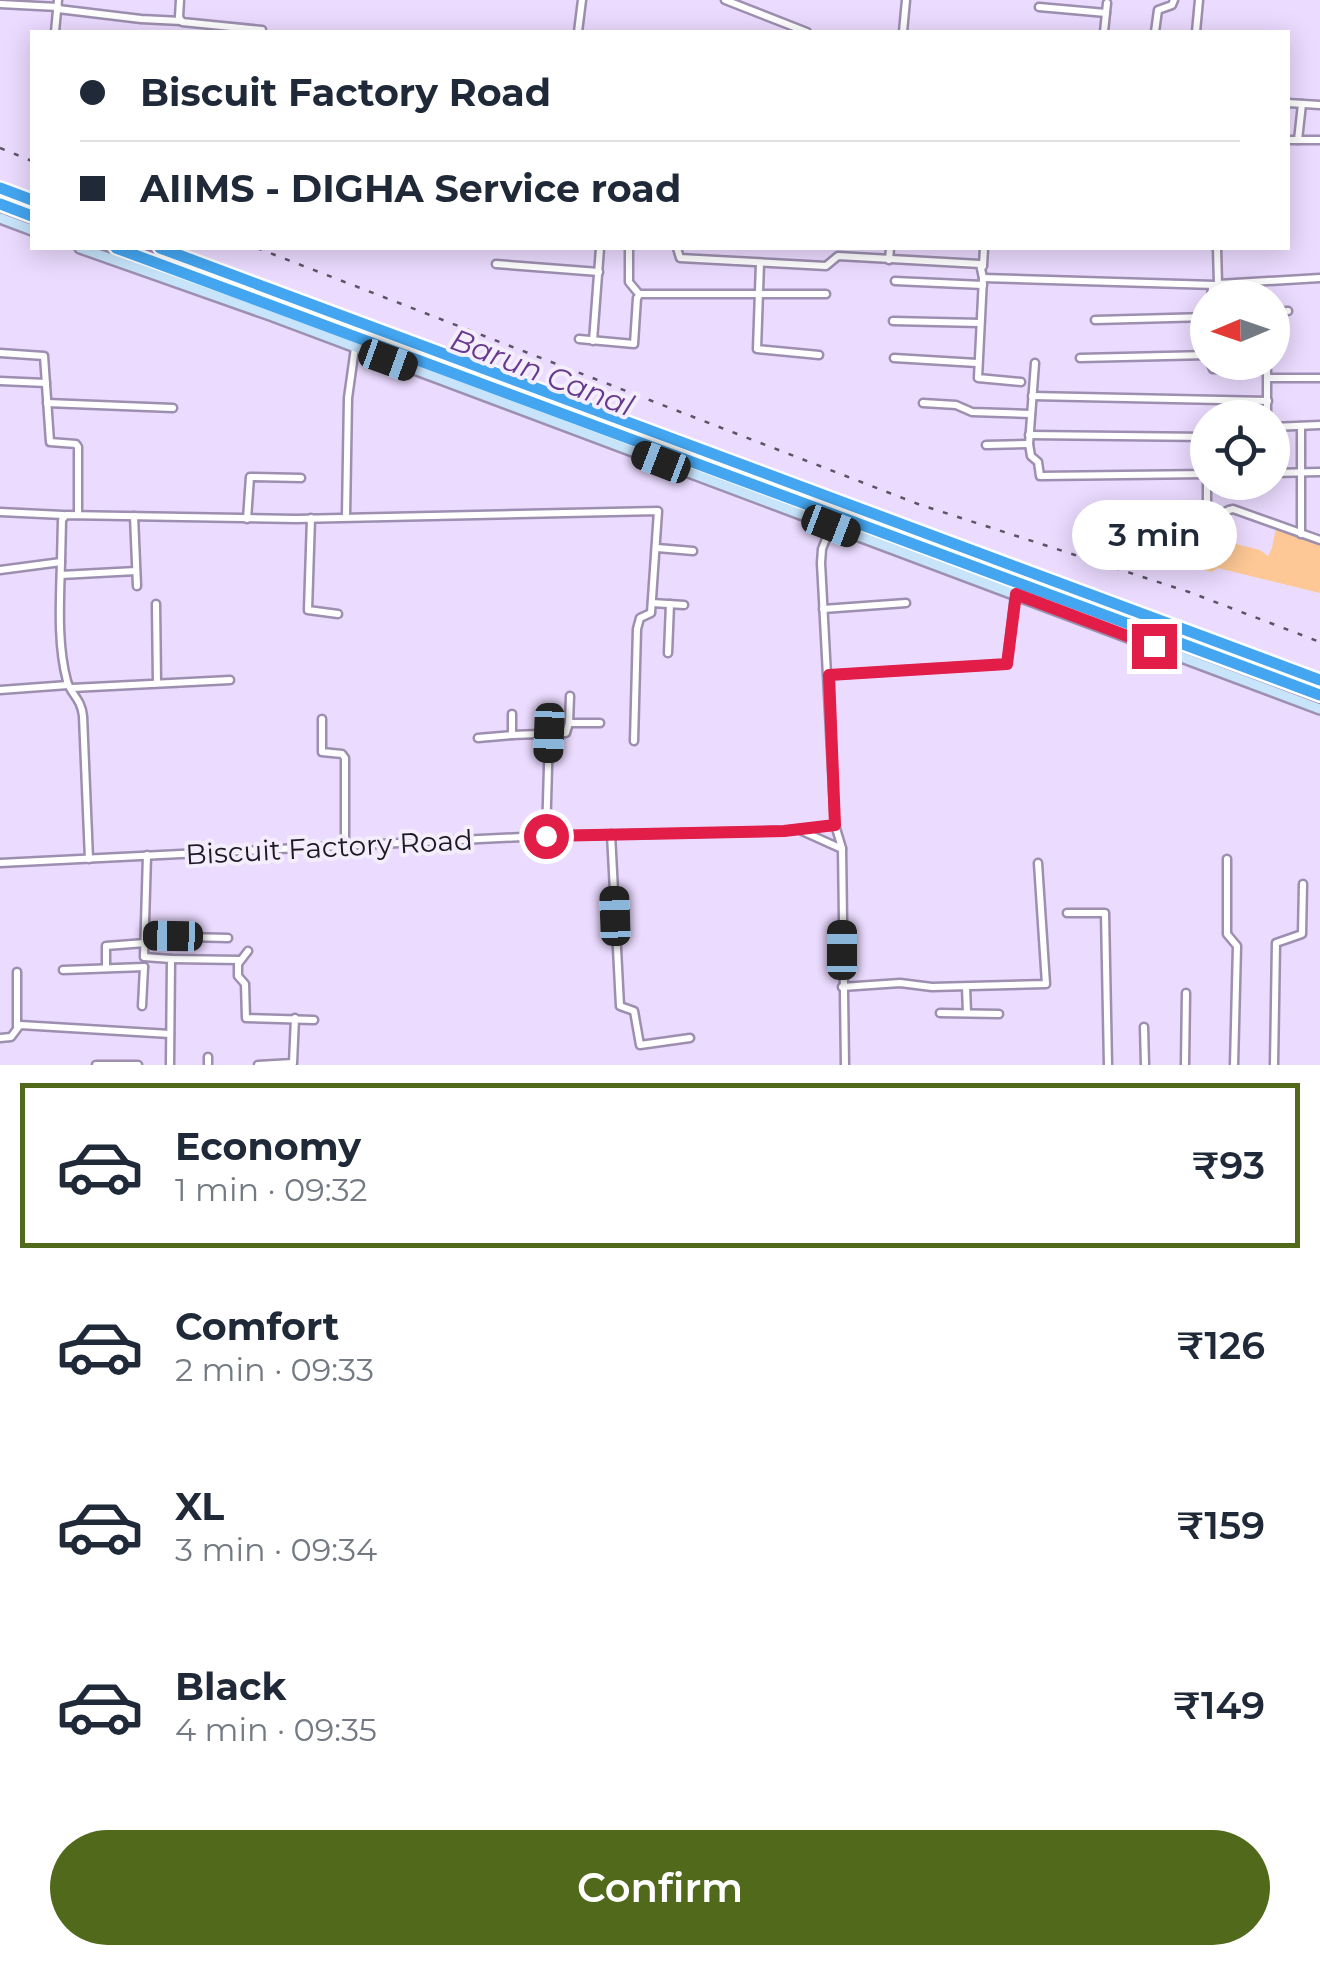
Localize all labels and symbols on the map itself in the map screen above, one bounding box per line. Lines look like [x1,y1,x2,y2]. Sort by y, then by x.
north arrow [1190,280,1290,380]
water label: Barun Canal [445,321,639,424]
car [355,336,421,384]
car [628,437,694,487]
car [798,501,864,551]
callout: 3 min [1072,501,1236,571]
route end [1132,624,1177,669]
car [533,702,565,764]
route start [524,814,569,859]
street label: Biscuit Factory Road [184,822,474,872]
car [599,885,631,947]
car [143,920,203,952]
car [827,920,857,980]

